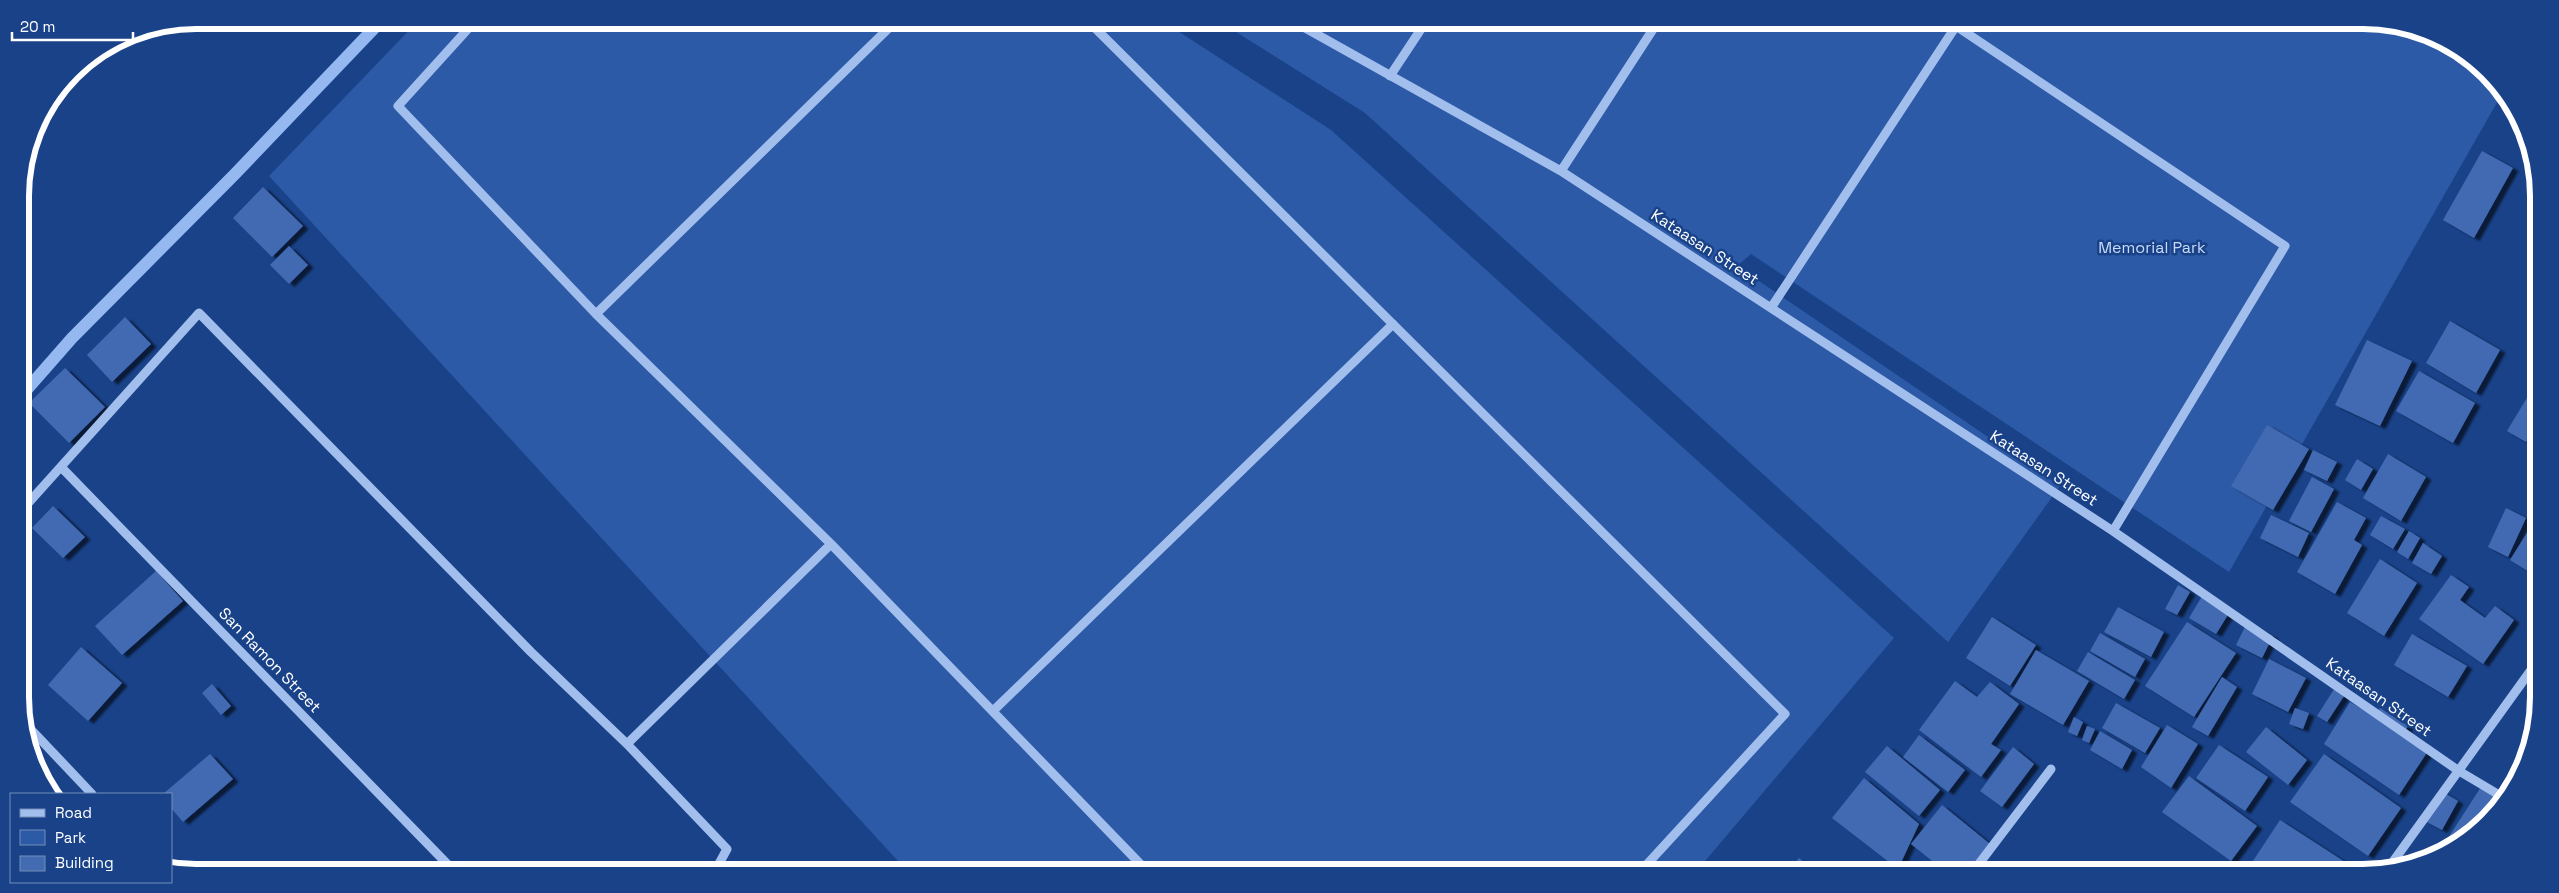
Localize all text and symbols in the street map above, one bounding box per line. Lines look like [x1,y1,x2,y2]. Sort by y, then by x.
scale bar [12,10,134,42]
text: 20 m [20,17,55,36]
street label: Kataasan Street [1647,204,1763,290]
park label: Memorial Park [2098,237,2206,258]
street label: Kataasan Street [1986,425,2102,511]
street label: San Ramon Street [214,603,326,717]
street label: Kataasan Street [2322,653,2436,741]
legend [10,793,172,883]
text: Road [55,803,92,822]
text: Park [55,828,86,847]
text: Building [55,853,114,872]

